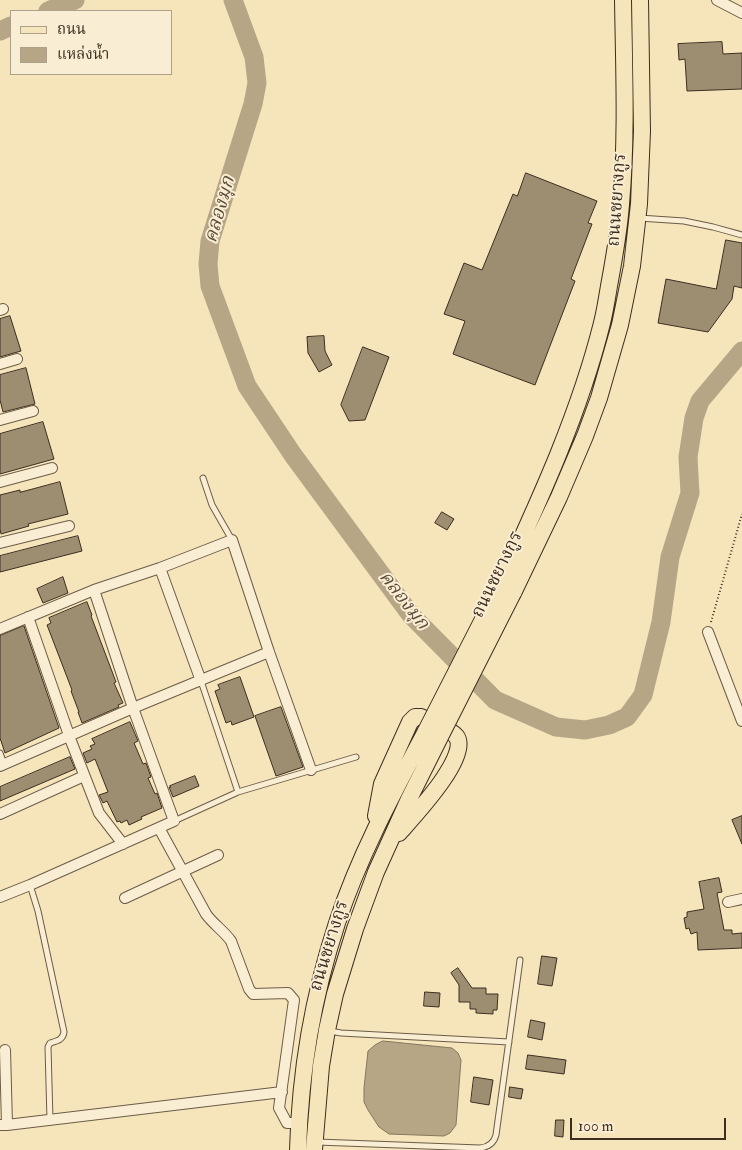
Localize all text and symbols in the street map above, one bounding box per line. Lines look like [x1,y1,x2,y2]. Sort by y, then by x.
legend [10,10,172,75]
text: ถนน [57,20,86,39]
text: แหล่งน้ำ [57,45,109,64]
street label: ถนนชยางกูร [604,153,632,247]
water label: คลองมุก [201,174,241,246]
street label: ถนนชยางกูร [468,528,528,622]
water label: คลองมุก [373,567,433,635]
street label: ถนนชยางกูร [306,898,354,994]
scale bar [572,1108,728,1140]
text: 100 m [578,1117,613,1136]

